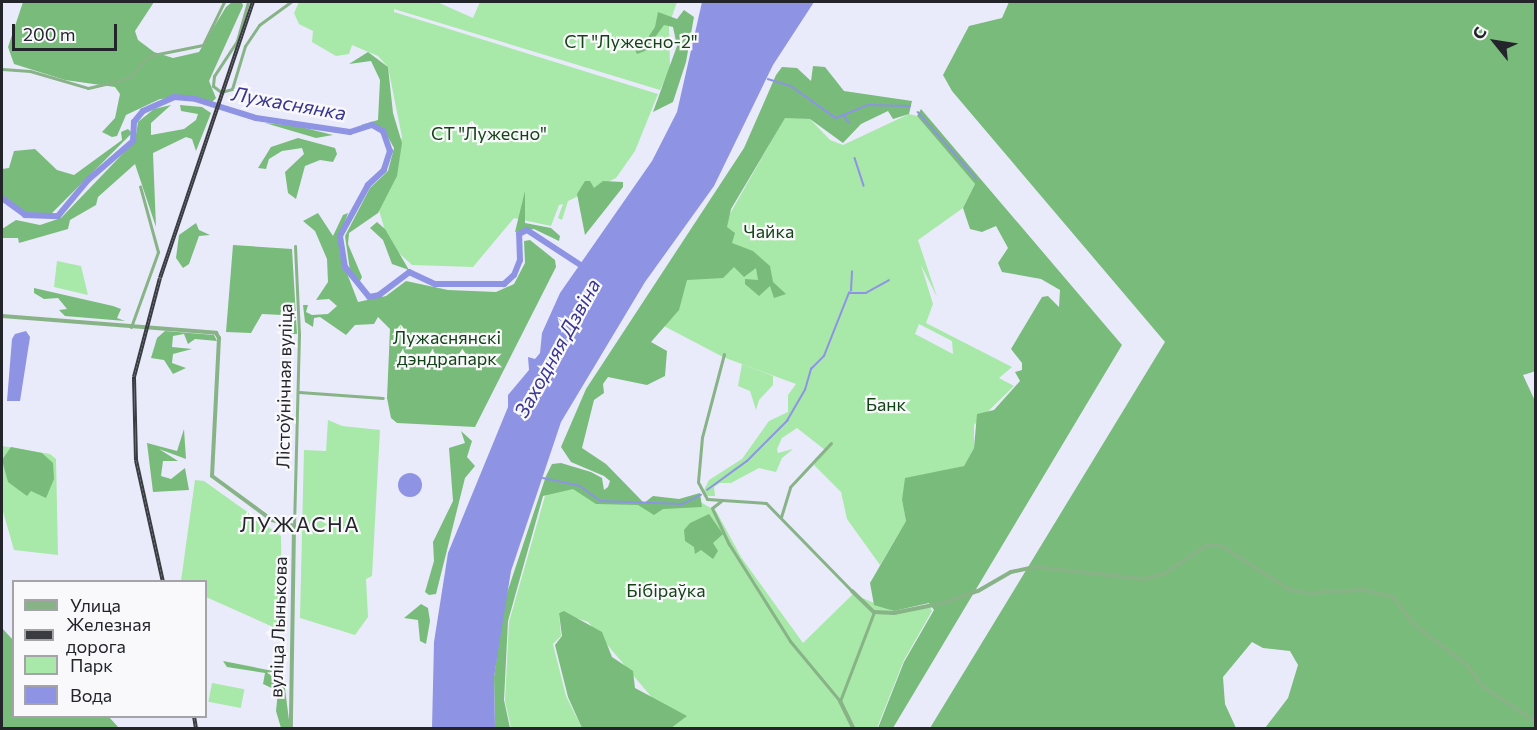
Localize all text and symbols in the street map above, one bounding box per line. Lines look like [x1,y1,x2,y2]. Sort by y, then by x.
scale bar [15,12,120,50]
north arrow [1465,12,1525,72]
text: 200 m [23,23,76,45]
text: С [1468,23,1490,42]
park label: СТ "Лужесно-2" [564,30,698,52]
water label: Лужаснянка [230,81,348,125]
park label: СТ "Лужесно" [431,122,547,144]
park label: Чайка [744,220,794,242]
water label: Заходняя Дзвіна [509,275,605,421]
street label: Лістоўнічная вуліца [272,303,296,469]
park label: Лужаснянскі дэндрапарк [393,327,501,370]
park label: Банк [866,393,906,415]
district label: ЛУЖАСНА [240,511,360,537]
street label: вуліца Лынькова [265,556,291,698]
park label: Бібіраўка [626,579,706,601]
legend [12,580,207,718]
text: Улица [70,594,121,616]
text: Железная дорога [66,613,151,657]
text: Парк [70,654,113,676]
text: Вода [70,684,112,706]

